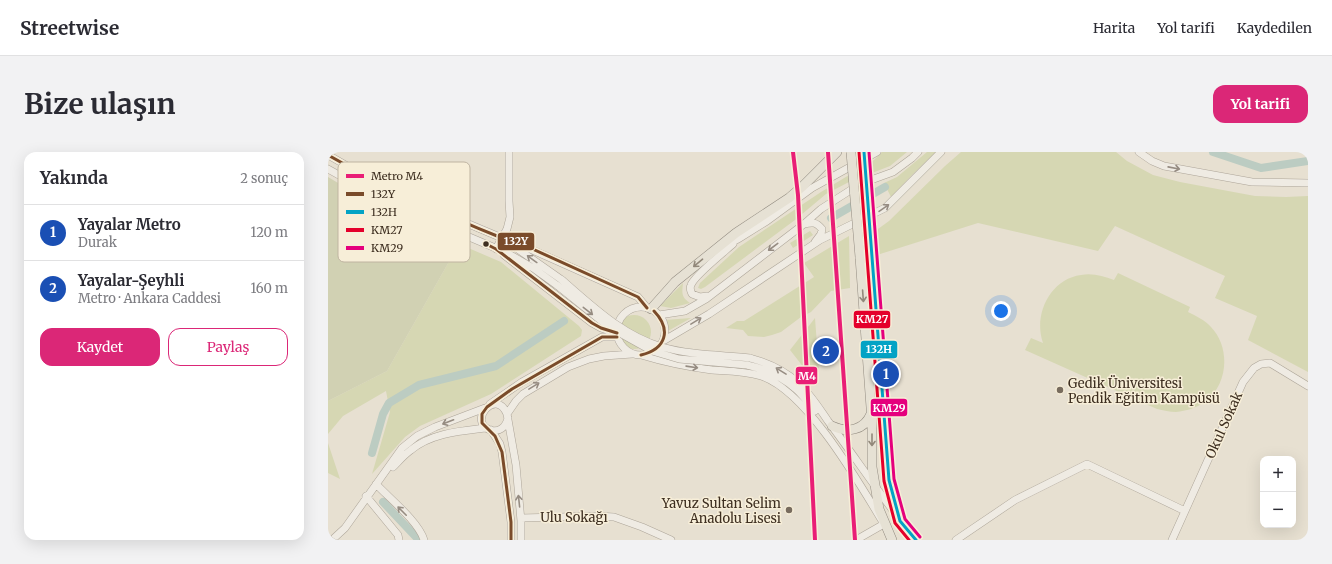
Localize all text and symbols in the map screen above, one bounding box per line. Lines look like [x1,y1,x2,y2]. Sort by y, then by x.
text: Streetwise [20,16,119,40]
text: Harita [1093,19,1135,37]
text: Yol tarifi [1157,19,1215,37]
text: Kaydedilen [1237,19,1312,37]
button: Yol tarifi [1213,85,1308,123]
text: Bize ulaşın [24,86,175,122]
legend [338,162,470,262]
one-way arrow [1167,164,1180,172]
text: Yakında [40,167,108,189]
text: Metro M4 [371,169,423,183]
text: 2 sonuç [240,170,288,187]
text: 132Y [371,187,396,201]
one-way arrow [878,204,889,212]
text: 132H [371,205,397,219]
text: Yayalar Metro [78,215,181,234]
text: KM27 [371,223,403,237]
text: 1 [50,224,56,241]
text: 120 m [250,224,288,241]
line badge: 132Y [497,232,535,251]
text: Durak [78,234,117,251]
text: 132Y [504,234,529,248]
unlabelled marker [481,239,491,249]
text: KM29 [371,241,403,255]
one-way arrow [768,243,779,252]
one-way arrow [527,255,538,263]
one-way arrow [693,259,704,268]
text: Yayalar-Şeyhli [78,271,184,290]
text: 2 [49,280,57,297]
text: 160 m [250,280,288,297]
one-way arrow [859,289,866,302]
text: Metro · Ankara Caddesi [78,290,221,307]
your location [991,301,1011,321]
one-way arrow [583,306,594,315]
line badge: KM27 [853,310,891,329]
text: KM27 [856,312,889,326]
one-way arrow [690,317,702,325]
button: Kaydet [40,328,160,366]
button: Paylaş [168,328,288,366]
pin: 2 [813,336,839,366]
line badge: 132H [860,340,898,359]
text: 132H [866,342,892,356]
pin: 1 [873,359,899,389]
one-way arrow [685,363,698,371]
one-way arrow [775,366,787,374]
line badge: M4 [795,366,818,385]
text: M4 [798,369,816,383]
place label: Gedik Üniversitesi Pendik Eğitim Kampüsü [1068,375,1220,407]
one-way arrow [528,382,540,390]
marker: Gedik Üniversitesi Pendik Eğitim Kampüsü [1055,385,1065,395]
street label: Okul Sokak [1202,388,1247,461]
line badge: KM29 [870,398,908,417]
text: KM29 [873,401,906,415]
one-way arrow [443,419,455,427]
one-way arrow [868,433,876,446]
map controls [1260,456,1296,528]
button: + [1260,456,1296,492]
button: − [1260,492,1296,528]
one-way arrow [516,495,523,508]
place label: Yavuz Sultan Selim Anadolu Lisesi [661,495,781,527]
marker: Yavuz Sultan Selim Anadolu Lisesi [784,505,794,515]
one-way arrow [397,506,407,516]
street label: Ulu Sokağı [540,509,608,526]

